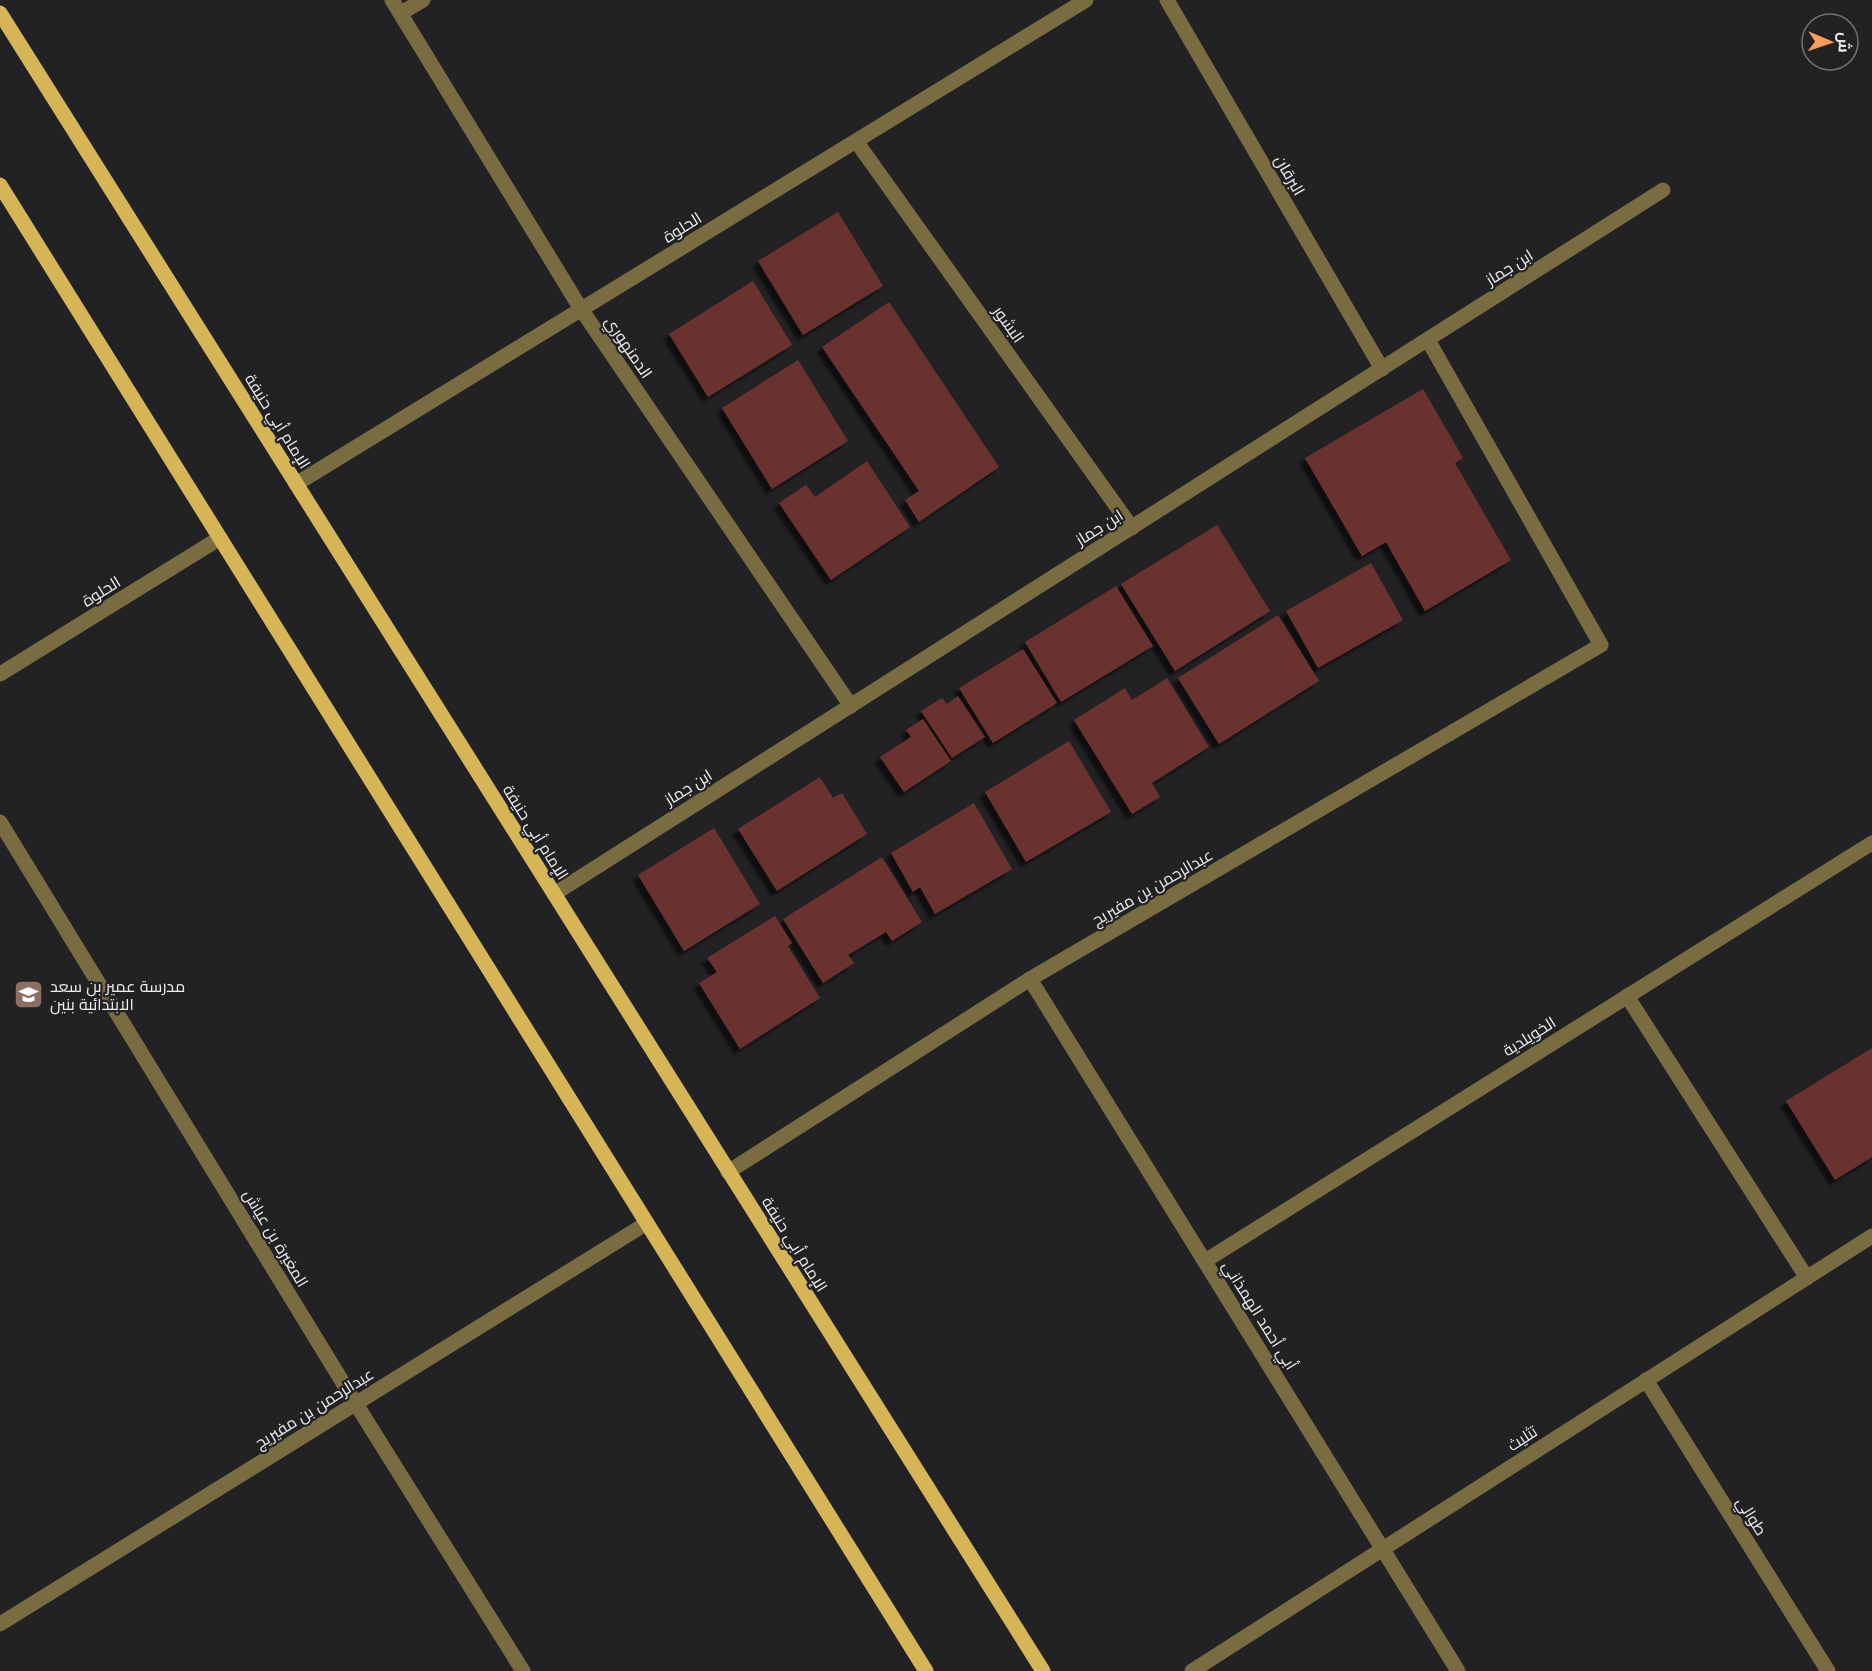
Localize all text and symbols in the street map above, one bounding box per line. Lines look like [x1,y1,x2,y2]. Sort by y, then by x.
north arrow [1800,12,1860,72]
text: ش [1834,32,1856,53]
street label: البرقان [1270,151,1310,199]
street label: الحلوة [658,207,706,247]
street label: ابن جماز [1480,244,1537,291]
street label: البشور [988,300,1030,347]
street label: الدمنهوري [598,312,658,384]
street label: الإمام أبي حنيفة [237,369,316,474]
street label: ابن جماز [1070,504,1127,551]
street label: الحلوة [77,571,125,611]
street label: ابن جماز [659,764,716,811]
street label: الإمام أبي حنيفة [495,780,574,885]
street label: عبدالرحمن بن مفيريج [1087,843,1217,932]
place label: مدرسة عمير بن سعد الابتدائية بنين [50,975,185,1015]
school or university icon: مدرسة عمير بن سعد الابتدائية بنين [13,979,45,1011]
street label: الخويلدية [1498,1011,1560,1061]
street label: المغيرة بن عياش [238,1185,314,1291]
street label: الإمام أبي حنيفة [754,1192,833,1297]
street label: أبي أحمد الهمذاني [1215,1256,1302,1375]
street label: عبدالرحمن بن مفيريج [250,1363,378,1454]
street label: تثليث [1503,1420,1542,1456]
street label: طوالي [1729,1492,1772,1541]

